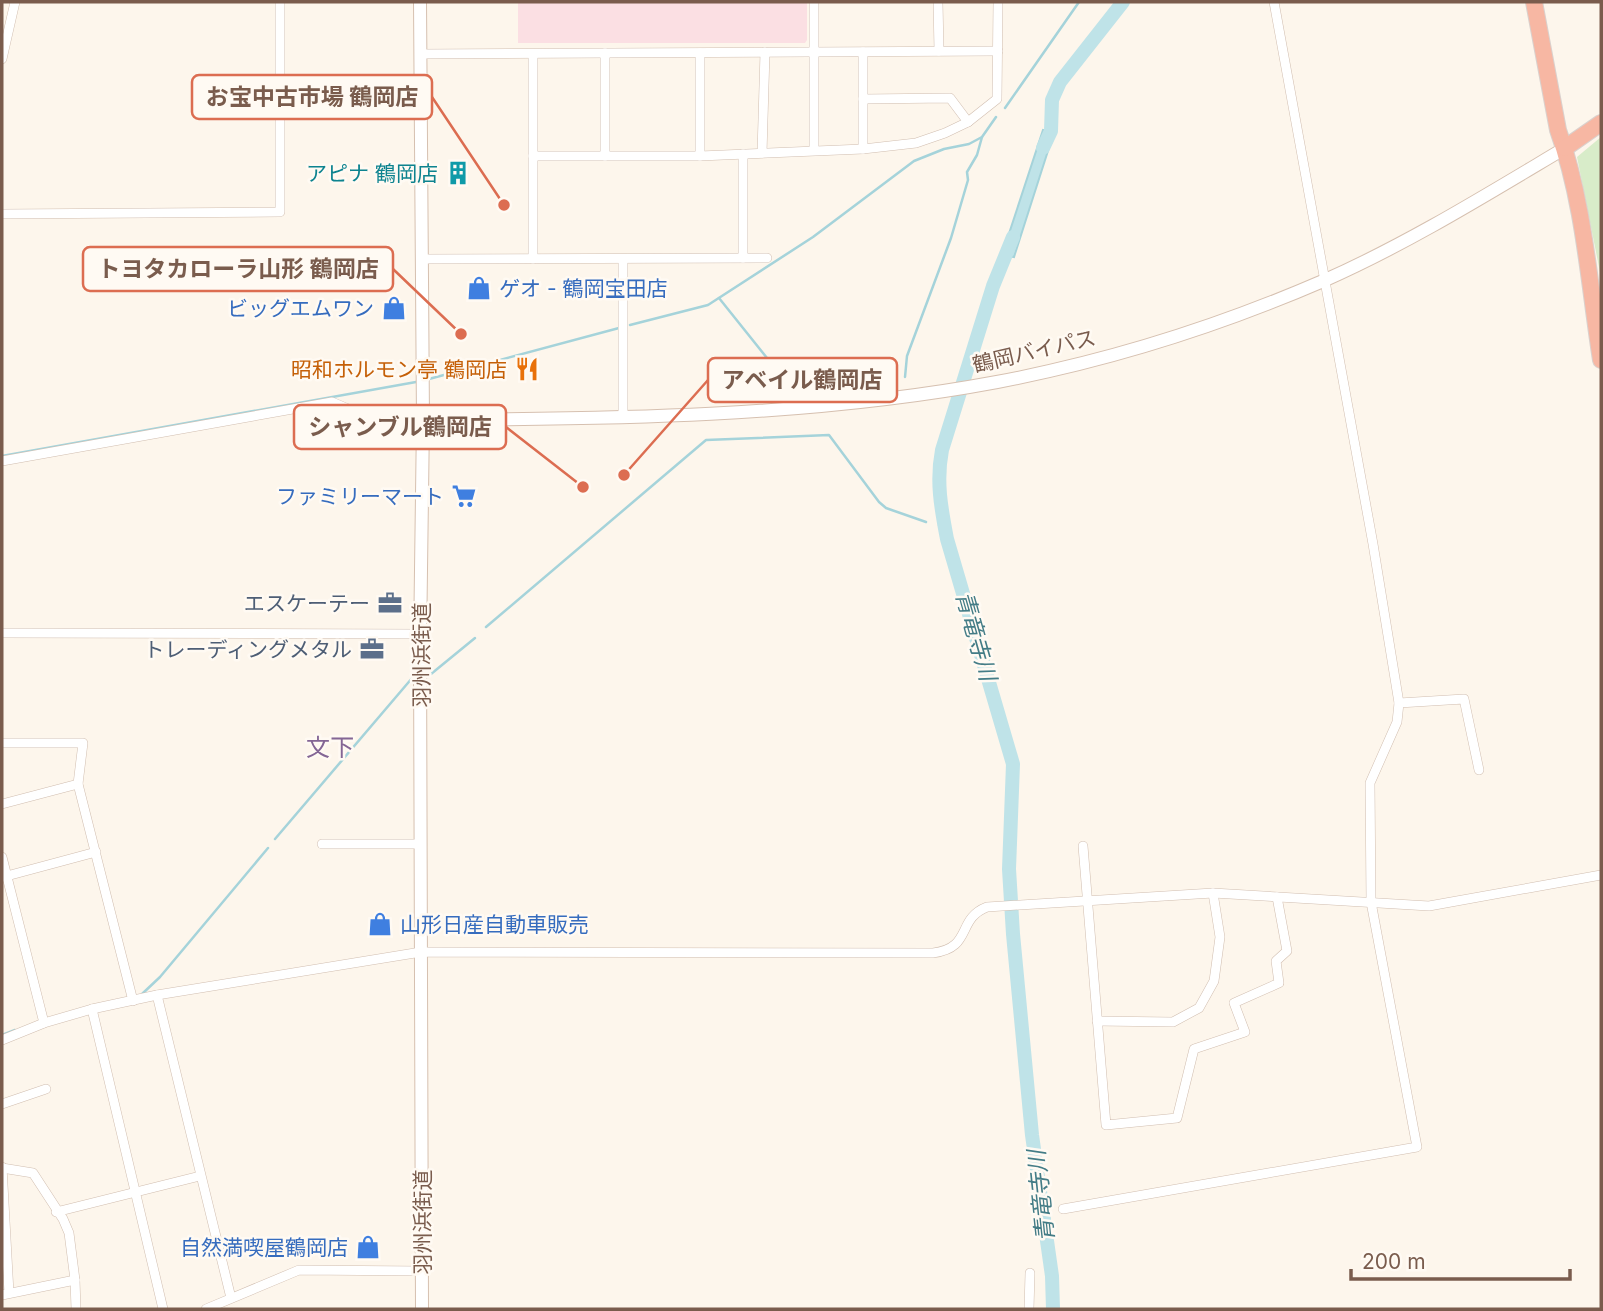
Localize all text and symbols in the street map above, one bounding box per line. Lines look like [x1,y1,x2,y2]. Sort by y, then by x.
callout: お宝中古市場 鶴岡店 [192,75,432,119]
text: お宝中古市場 鶴岡店 [206,83,418,111]
building icon: アピナ 鶴岡店 [444,159,472,187]
place label: アピナ 鶴岡店 [306,161,438,186]
callout: トヨタカローラ山形 鶴岡店 [83,247,393,291]
text: トヨタカローラ山形 鶴岡店 [97,255,379,283]
shop icon: ゲオ - 鶴岡宝田店 [465,274,493,302]
place label: ゲオ - 鶴岡宝田店 [499,276,667,301]
shop icon: ビッグエムワン [380,294,408,322]
place label: ビッグエムワン [227,296,374,321]
street label: 鶴岡バイパス [970,325,1098,377]
restaurant icon: 昭和ホルモン亭 鶴岡店 [513,355,541,383]
place label: 昭和ホルモン亭 鶴岡店 [291,357,507,382]
callout: アベイル鶴岡店 [708,358,897,402]
text: アベイル鶴岡店 [722,366,882,394]
callout: シャンブル鶴岡店 [294,405,506,449]
text: シャンブル鶴岡店 [308,413,492,441]
supermarket icon: ファミリーマート [450,482,478,510]
place label: ファミリーマート [276,484,444,509]
water label: 青竜寺川 [950,588,1003,687]
office icon: エスケーテー [376,589,404,617]
place label: エスケーテー [244,591,370,616]
street label: 羽州浜街道 [409,603,434,708]
office icon: トレーディングメタル [358,635,386,663]
place label: トレーディングメタル [143,637,352,662]
district label: 文下 [306,733,354,762]
shop icon: 山形日産自動車販売 [366,910,394,938]
place label: 山形日産自動車販売 [400,912,589,937]
water label: 青竜寺川 [1022,1146,1060,1243]
street label: 羽州浜街道 [410,1170,435,1275]
shop icon: 自然満喫屋鶴岡店 [354,1233,382,1261]
place label: 自然満喫屋鶴岡店 [180,1235,348,1260]
scale bar [1351,1238,1570,1282]
text: 200 m [1362,1249,1426,1274]

